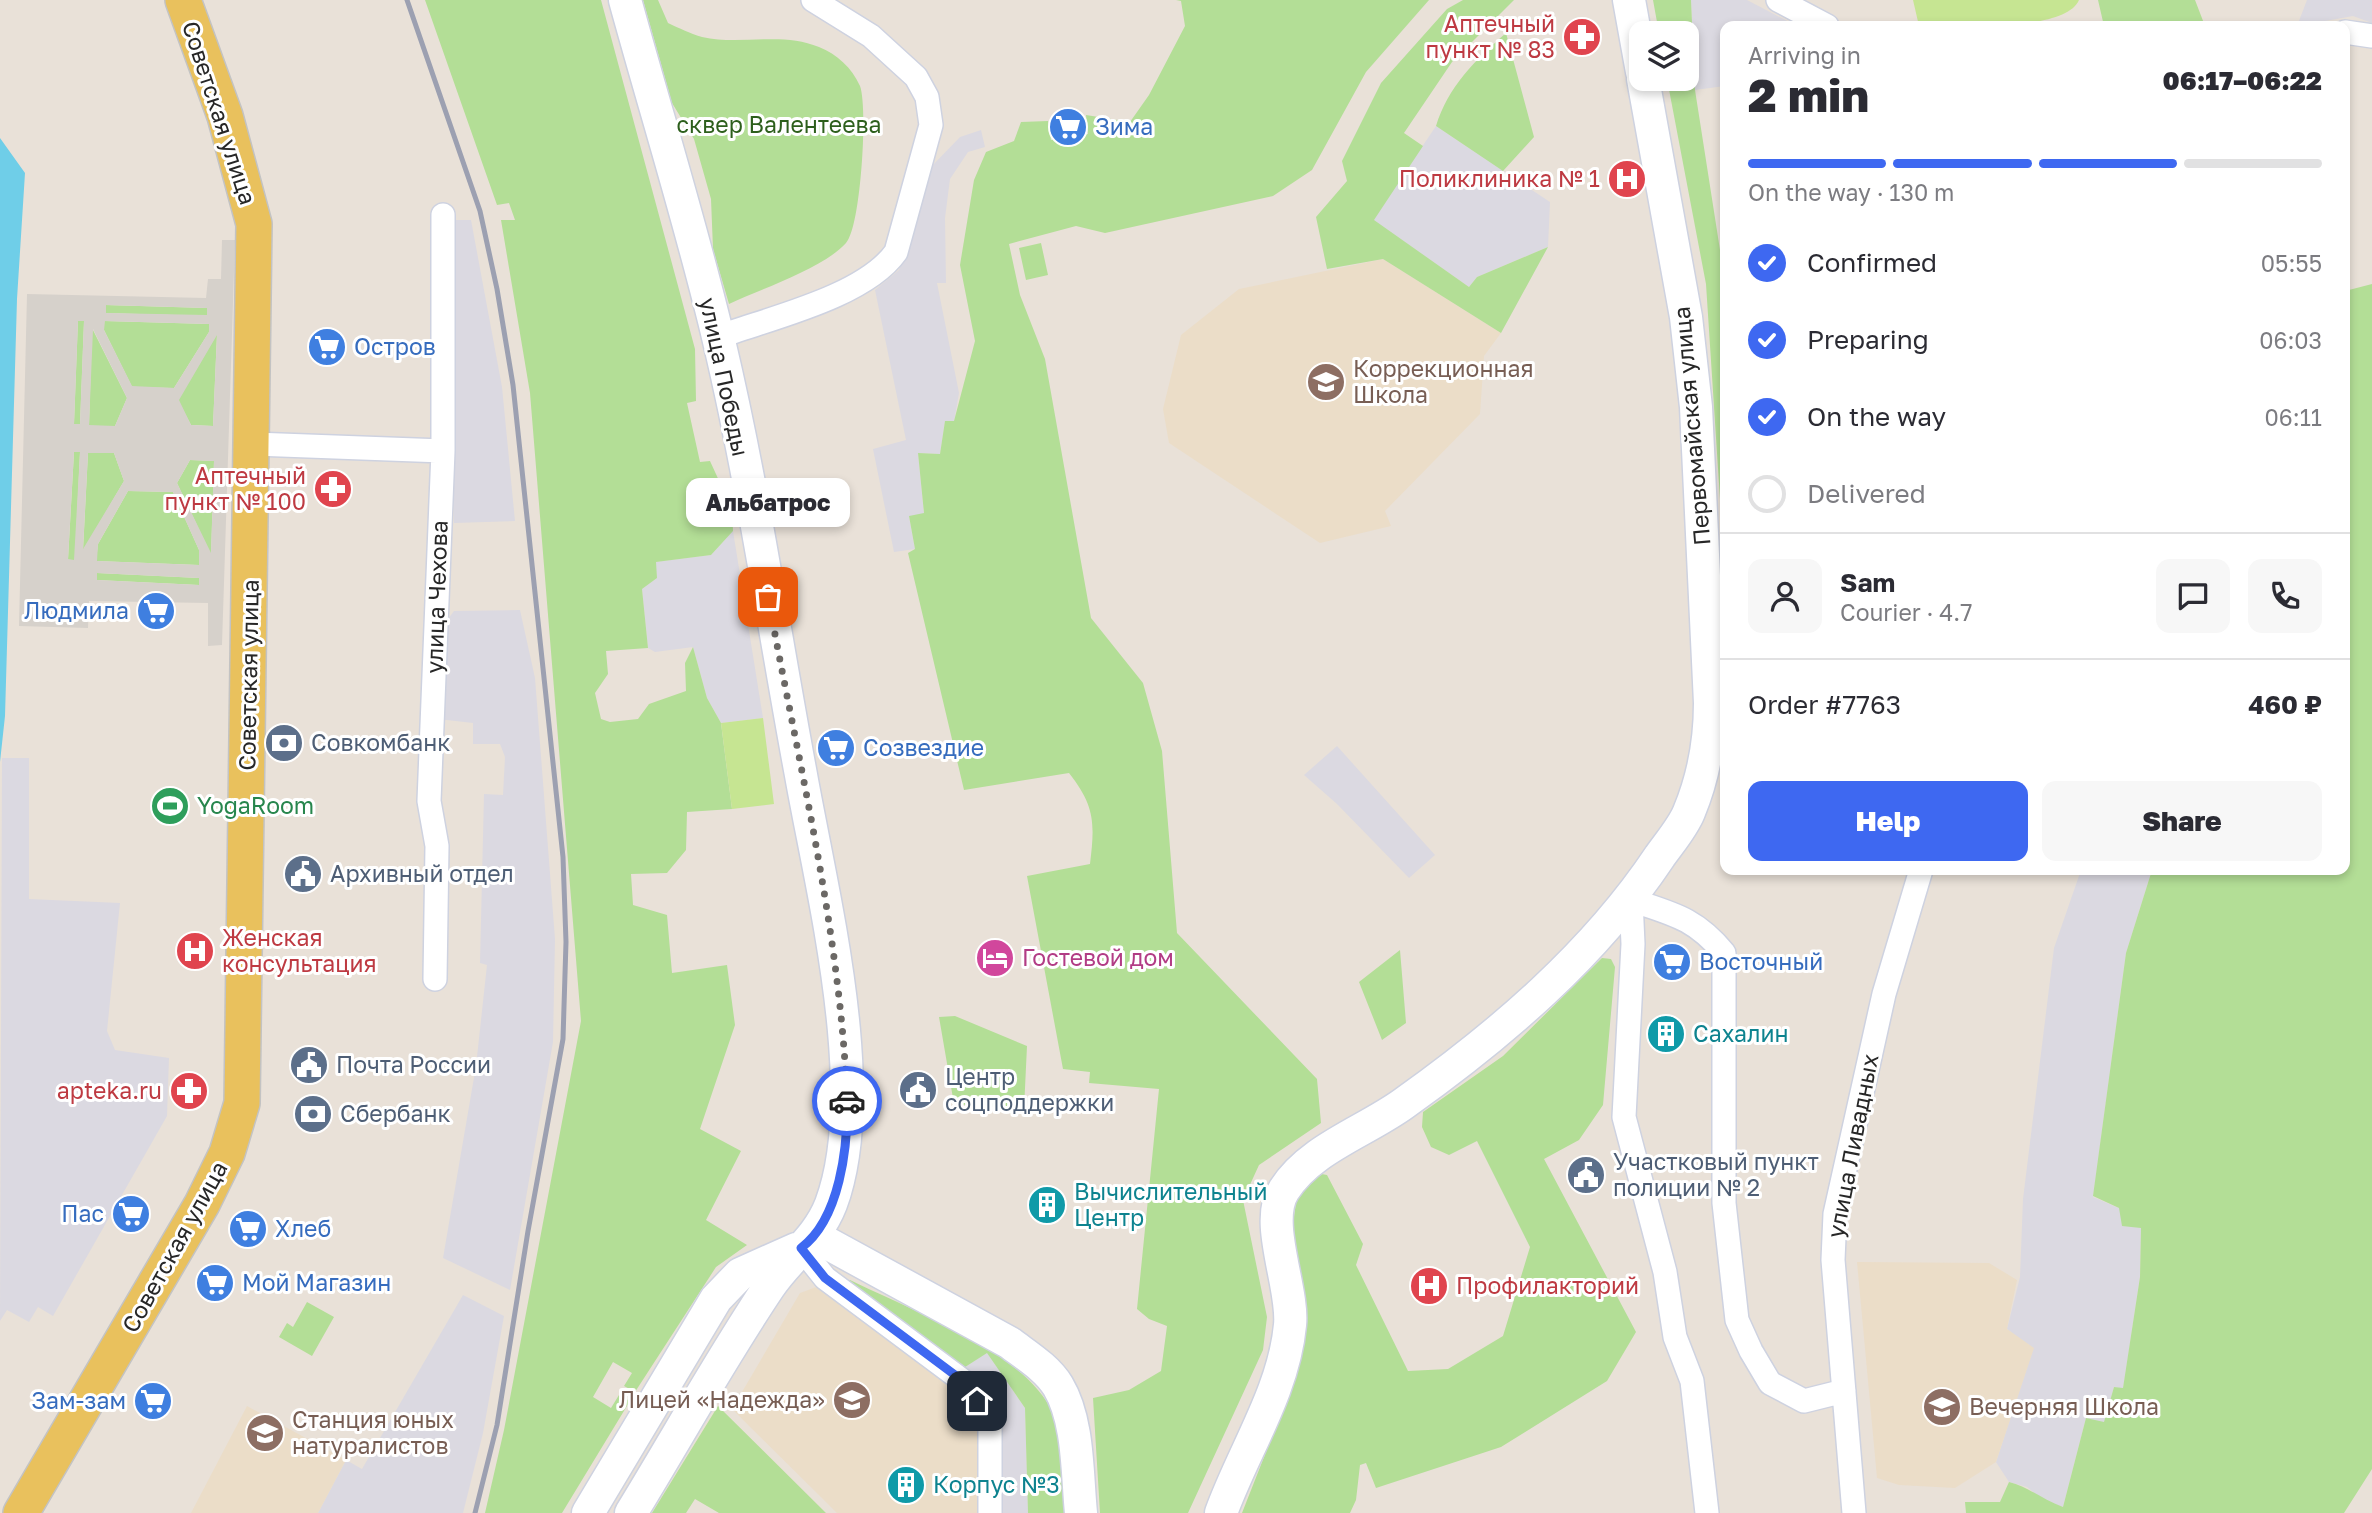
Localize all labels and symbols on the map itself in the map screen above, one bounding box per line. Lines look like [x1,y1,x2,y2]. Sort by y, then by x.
place label: Аптечный пункт № 83 [1426,9,1555,63]
pharmacy icon: Аптечный пункт № 83 [1561,16,1603,58]
street label: Советская улица [177,17,263,208]
supermarket icon: Зима [1047,106,1089,148]
park label: сквер Валентеева [677,110,881,138]
place label: Зима [1095,112,1153,140]
hospital icon: Поликлиника № 1 [1606,158,1648,200]
place label: Поликлиника № 1 [1399,164,1600,192]
street label: улица Победы [694,295,755,459]
street label: Первомайская улица [1667,305,1715,547]
supermarket icon: Остров [306,326,348,368]
place label: Остров [354,332,436,360]
place label: Коррекционная Школа [1353,354,1534,408]
school or university icon: Коррекционная Школа [1305,361,1347,403]
place label: Аптечный пункт № 100 [164,461,306,515]
pharmacy icon: Аптечный пункт № 100 [312,468,354,510]
callout: Альбатрос [686,478,850,527]
street label: улица Чехова [419,520,453,674]
pin [738,567,798,627]
street label: Советская улица [232,579,264,771]
supermarket icon: Людмила [135,590,177,632]
place label: Людмила [24,596,129,624]
bank icon: Совкомбанк [263,722,305,764]
supermarket icon: Созвездие [815,727,857,769]
place label: Совкомбанк [311,728,451,756]
place label: Созвездие [863,733,984,761]
sports icon: YogaRoom [149,785,191,827]
place label: YogaRoom [197,791,314,819]
public building icon: Архивный отдел [282,853,324,895]
place label: Архивный отдел [330,859,514,887]
place label: Женская консультация [222,923,377,977]
hospital icon: Женская консультация [174,930,216,972]
hotel icon: Гостевой дом [974,937,1016,979]
supermarket icon: Восточный [1651,941,1693,983]
place label: Гостевой дом [1022,943,1174,971]
place label: Восточный [1699,947,1823,975]
building icon: Сахалин [1645,1013,1687,1055]
place label: Сахалин [1693,1019,1789,1047]
public building icon: Почта России [288,1044,330,1086]
place label: Почта России [336,1050,491,1078]
street label: улица Ливадных [1820,1051,1884,1240]
place label: Центр соцподдержки [945,1062,1114,1116]
courier [812,1066,882,1136]
public building icon: Центр соцподдержки [897,1069,939,1111]
pharmacy icon: apteka.ru [168,1070,210,1112]
place label: apteka.ru [57,1076,162,1104]
bank icon: Сбербанк [292,1093,334,1135]
place label: Сбербанк [340,1099,451,1127]
place label: Участковый пункт полиции № 2 [1613,1147,1819,1201]
public building icon: Участковый пункт полиции № 2 [1565,1154,1607,1196]
street label: Советская улица [115,1156,233,1337]
place label: Вычислительный Центр [1074,1177,1268,1231]
building icon: Вычислительный Центр [1026,1184,1068,1226]
supermarket icon: Пас [110,1193,152,1235]
place label: Пас [61,1199,104,1227]
supermarket icon: Хлеб [227,1208,269,1250]
place label: Хлеб [275,1214,331,1242]
supermarket icon: Мой Магазин [194,1262,236,1304]
hospital icon: Профилакторий [1408,1265,1450,1307]
place label: Мой Магазин [242,1268,391,1296]
place label: Профилакторий [1456,1271,1639,1299]
pin [947,1371,1007,1431]
school or university icon: Лицей «Надежда» [831,1379,873,1421]
supermarket icon: Зам-зам [132,1380,174,1422]
place label: Лицей «Надежда» [619,1385,825,1413]
place label: Зам-зам [31,1386,126,1414]
school or university icon: Вечерняя Школа [1921,1386,1963,1428]
place label: Вечерняя Школа [1969,1392,2159,1420]
place label: Станция юных натуралистов [292,1405,454,1459]
school or university icon: Станция юных натуралистов [244,1412,286,1454]
building icon: Корпус №3 [885,1464,927,1506]
place label: Корпус №3 [933,1470,1060,1498]

